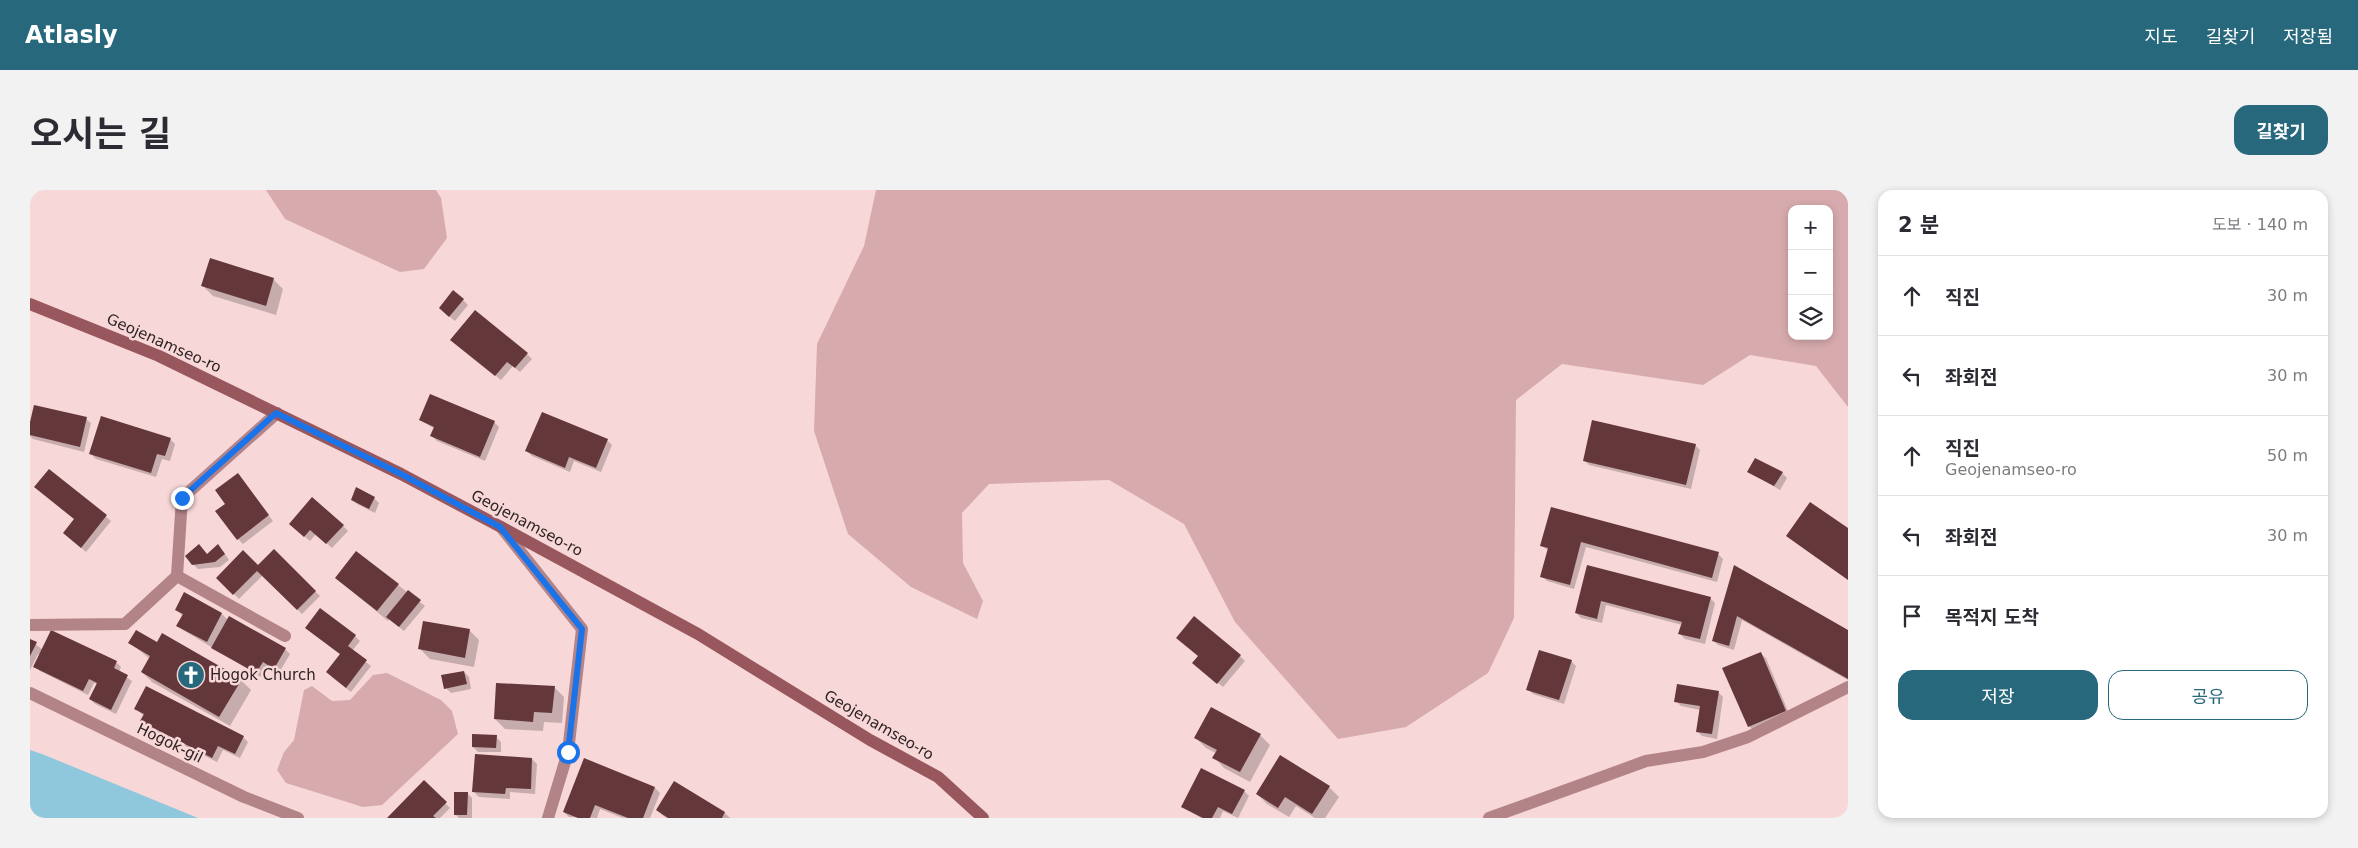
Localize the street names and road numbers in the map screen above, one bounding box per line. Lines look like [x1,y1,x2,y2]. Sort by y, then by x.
street label: Geojenamseo-ro [104,310,224,376]
street label: Geojenamseo-ro [468,486,586,560]
street label: Geojenamseo-ro [821,686,937,764]
street label: Hogok-gil [134,719,206,767]

